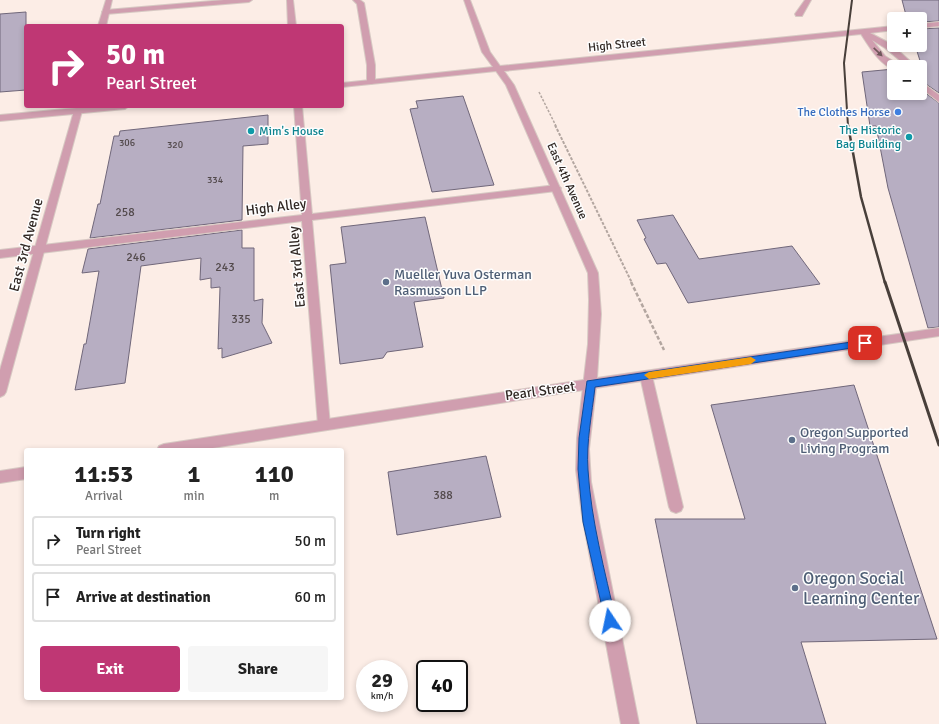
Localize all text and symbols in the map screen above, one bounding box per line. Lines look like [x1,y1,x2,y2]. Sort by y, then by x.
map controls [887,12,927,100]
button: + [887,12,927,52]
street label: High Street [587,35,647,55]
text: 50 m [106,38,165,72]
icon: right [40,40,92,92]
one-way arrow [873,48,883,57]
button: − [887,60,927,100]
text: Pearl Street [106,72,197,94]
place label: The Clothes Horse [798,105,890,120]
marker: The Clothes Horse [893,107,903,117]
place label: The Historic Bag Building [836,123,901,152]
place label: Mim's House [259,124,324,139]
marker: Mim's House [246,126,256,136]
marker: The Historic Bag Building [904,132,914,142]
house number: 306 [119,137,135,149]
house number: 320 [167,139,183,151]
street label: East 4th Avenue [543,140,591,222]
house number: 334 [207,174,224,186]
street label: High Alley [245,195,308,219]
street label: East 3rd Avenue [5,196,47,294]
house number: 258 [115,205,135,220]
street label: East 3rd Alley [285,225,309,309]
house number: 246 [126,250,146,265]
house number: 243 [215,260,235,275]
place label: Mueller Yuva Osterman Rasmusson LLP [394,266,532,299]
marker: Mueller Yuva Osterman Rasmusson LLP [381,277,391,287]
house number: 335 [231,312,251,327]
pin [848,326,882,360]
icon: arrive [854,332,876,354]
street label: Pearl Street [504,378,576,404]
place label: Oregon Supported Living Program [800,424,909,457]
marker: Oregon Supported Living Program [787,435,797,445]
text: 11:53 [74,459,133,489]
text: 1 [188,459,200,489]
text: 110 [255,459,294,489]
text: Arrival [85,488,122,504]
text: min [184,488,205,504]
text: m [269,488,279,504]
house number: 388 [433,488,453,503]
text: Turn right [76,524,141,542]
icon: right [42,530,64,552]
text: 50 m [295,532,326,550]
text: Pearl Street [76,542,141,558]
place label: Oregon Social Learning Center [803,568,920,609]
marker: Oregon Social Learning Center [790,583,800,593]
icon: arrive [42,586,64,608]
text: Arrive at destination [76,588,211,606]
text: 60 m [295,588,326,606]
position arrow [589,600,631,642]
button: Exit [40,646,180,692]
button: Share [188,646,328,692]
speed limit sign: 40 [416,660,468,712]
text: 29 [371,668,393,693]
text: km/h [371,690,393,702]

